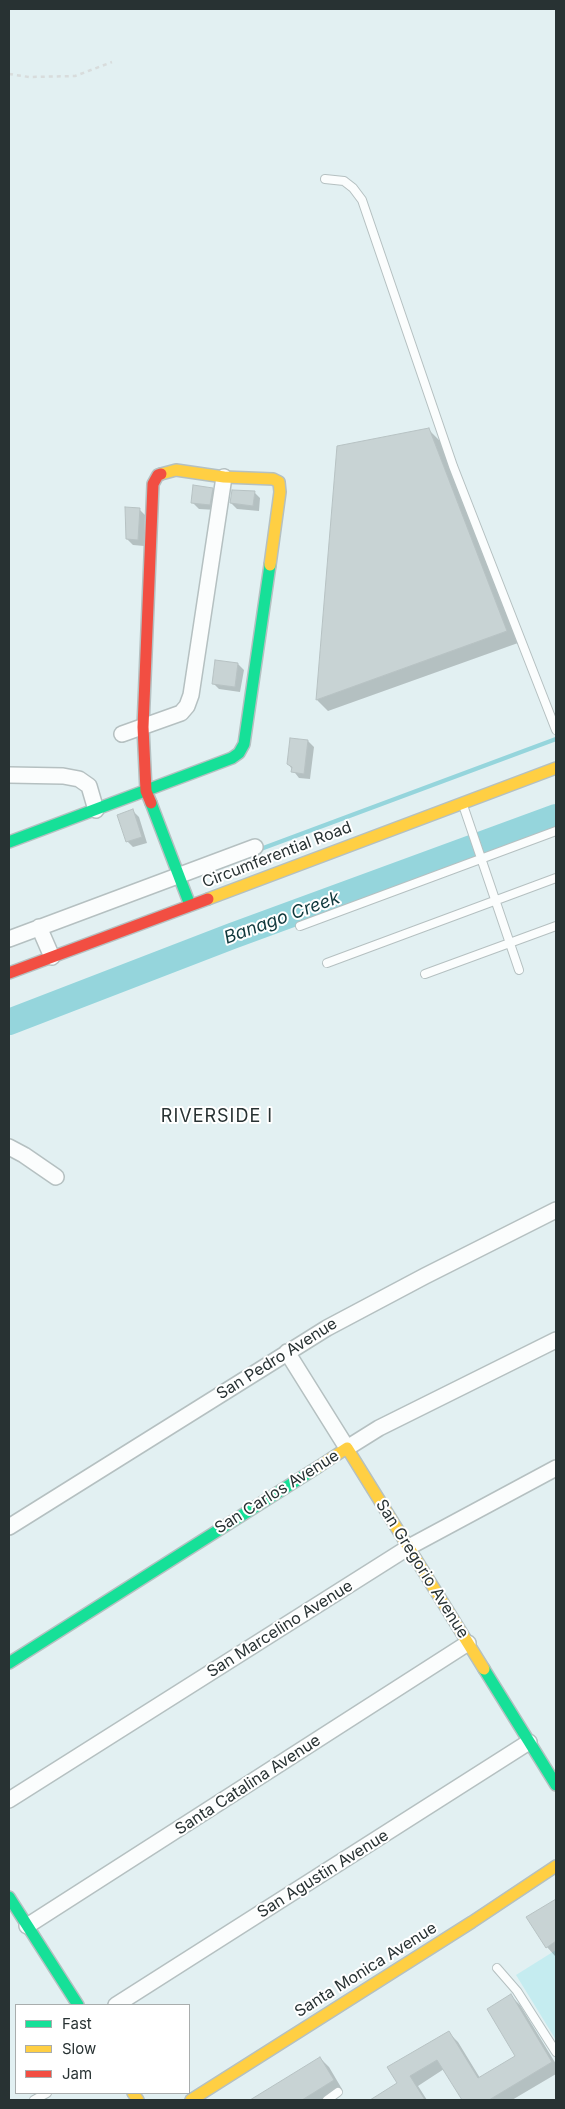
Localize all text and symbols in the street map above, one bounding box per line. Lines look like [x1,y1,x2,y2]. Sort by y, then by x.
street label: Circumferential Road [200,818,354,892]
water label: Banago Creek [221,887,343,949]
district label: RIVERSIDE I [159,1106,275,1128]
street label: San Pedro Avenue [213,1314,341,1404]
street label: San Carlos Avenue [211,1446,343,1538]
street label: San Gregorio Avenue [371,1496,473,1642]
street label: San Marcelino Avenue [204,1576,356,1682]
street label: Santa Catalina Avenue [172,1731,324,1839]
street label: San Agustin Avenue [254,1826,392,1922]
street label: Santa Monica Avenue [291,1918,441,2022]
legend [15,2004,190,2094]
text: Fast [62,2014,92,2033]
text: Slow [62,2039,96,2058]
text: Jam [62,2064,92,2083]

